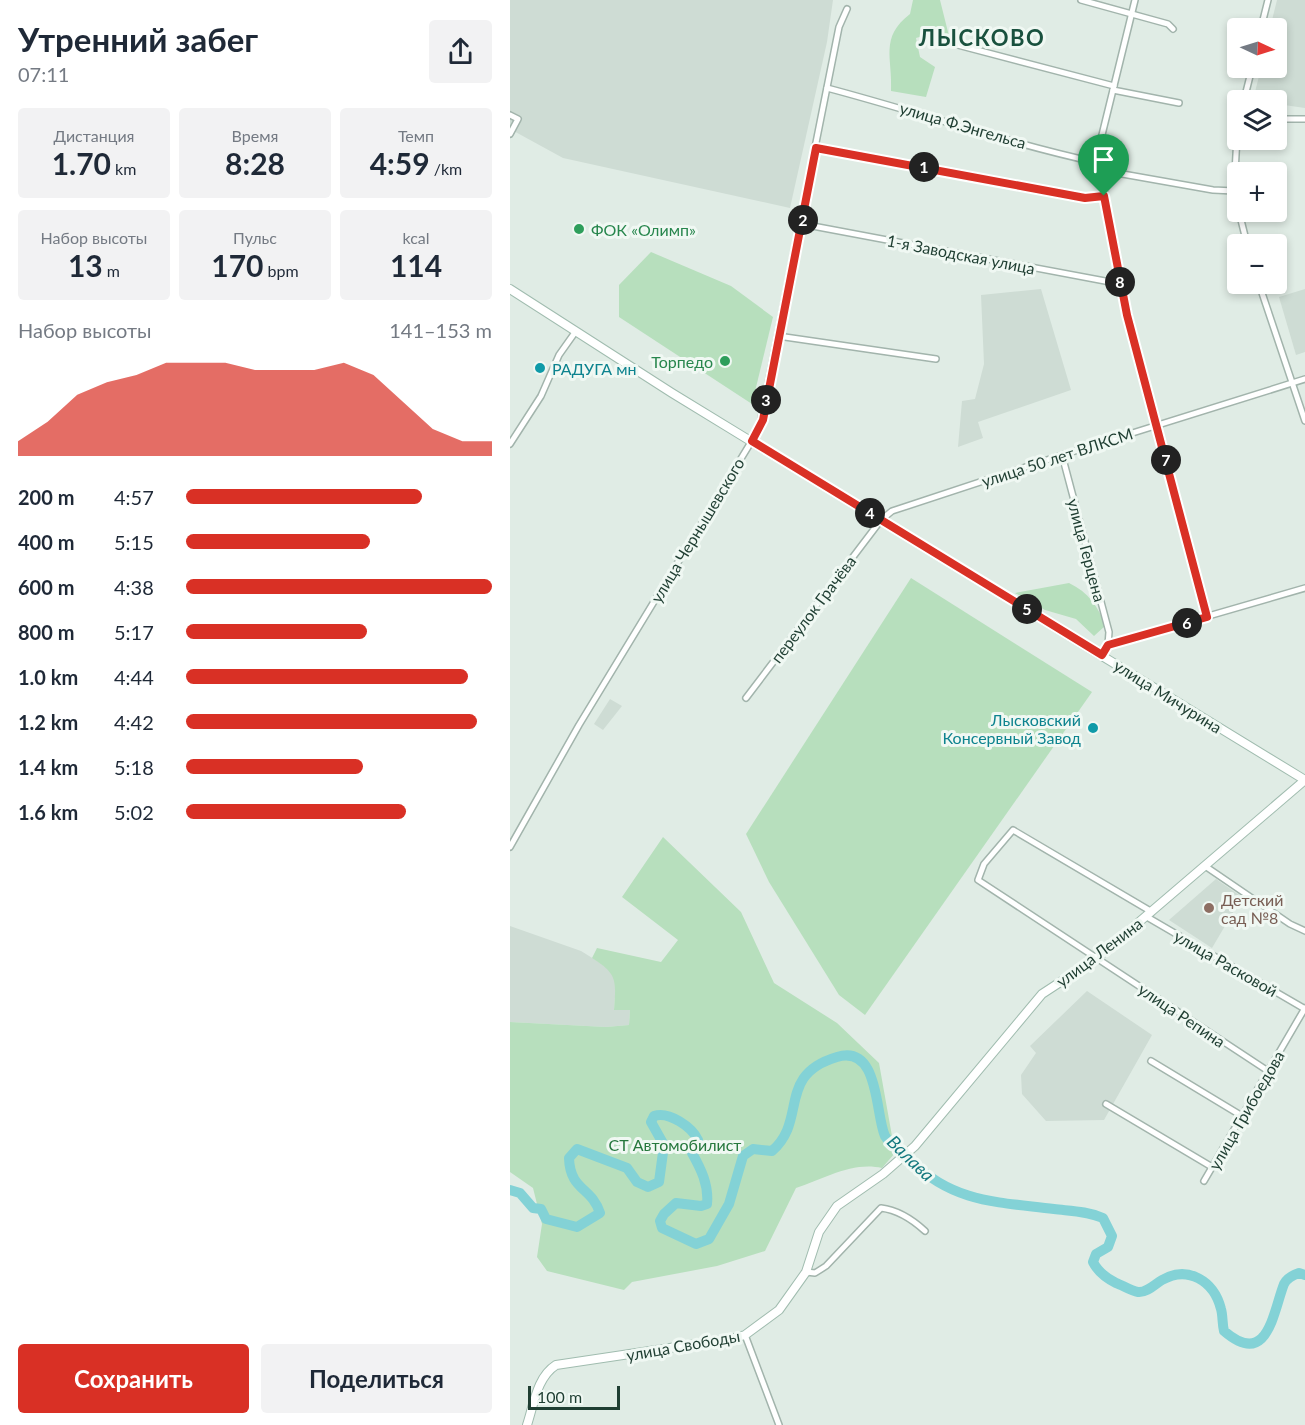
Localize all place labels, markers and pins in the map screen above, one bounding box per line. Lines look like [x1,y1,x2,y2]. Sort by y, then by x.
pin [1078,134,1129,196]
pin: 1 [909,152,939,182]
pin: 2 [788,205,818,235]
place label: ФОК «Олимп» [591,220,696,239]
marker: ФОК «Олимп» [572,222,586,236]
pin: 8 [1105,267,1135,297]
place label: Торпедо [651,352,713,371]
marker: Торпедо [718,354,732,368]
place label: РАДУГА мн [552,359,636,378]
marker: РАДУГА мн [533,361,547,375]
pin: 3 [751,385,781,415]
pin: 7 [1151,445,1181,475]
pin: 4 [855,498,885,528]
pin: 5 [1012,594,1042,624]
pin: 6 [1172,608,1202,638]
place label: Лысковский Консервный Завод [942,710,1081,747]
marker: Лысковский Консервный Завод [1086,721,1100,735]
place label: Детский сад №8 [1221,890,1284,927]
marker: Детский сад №8 [1202,901,1216,915]

